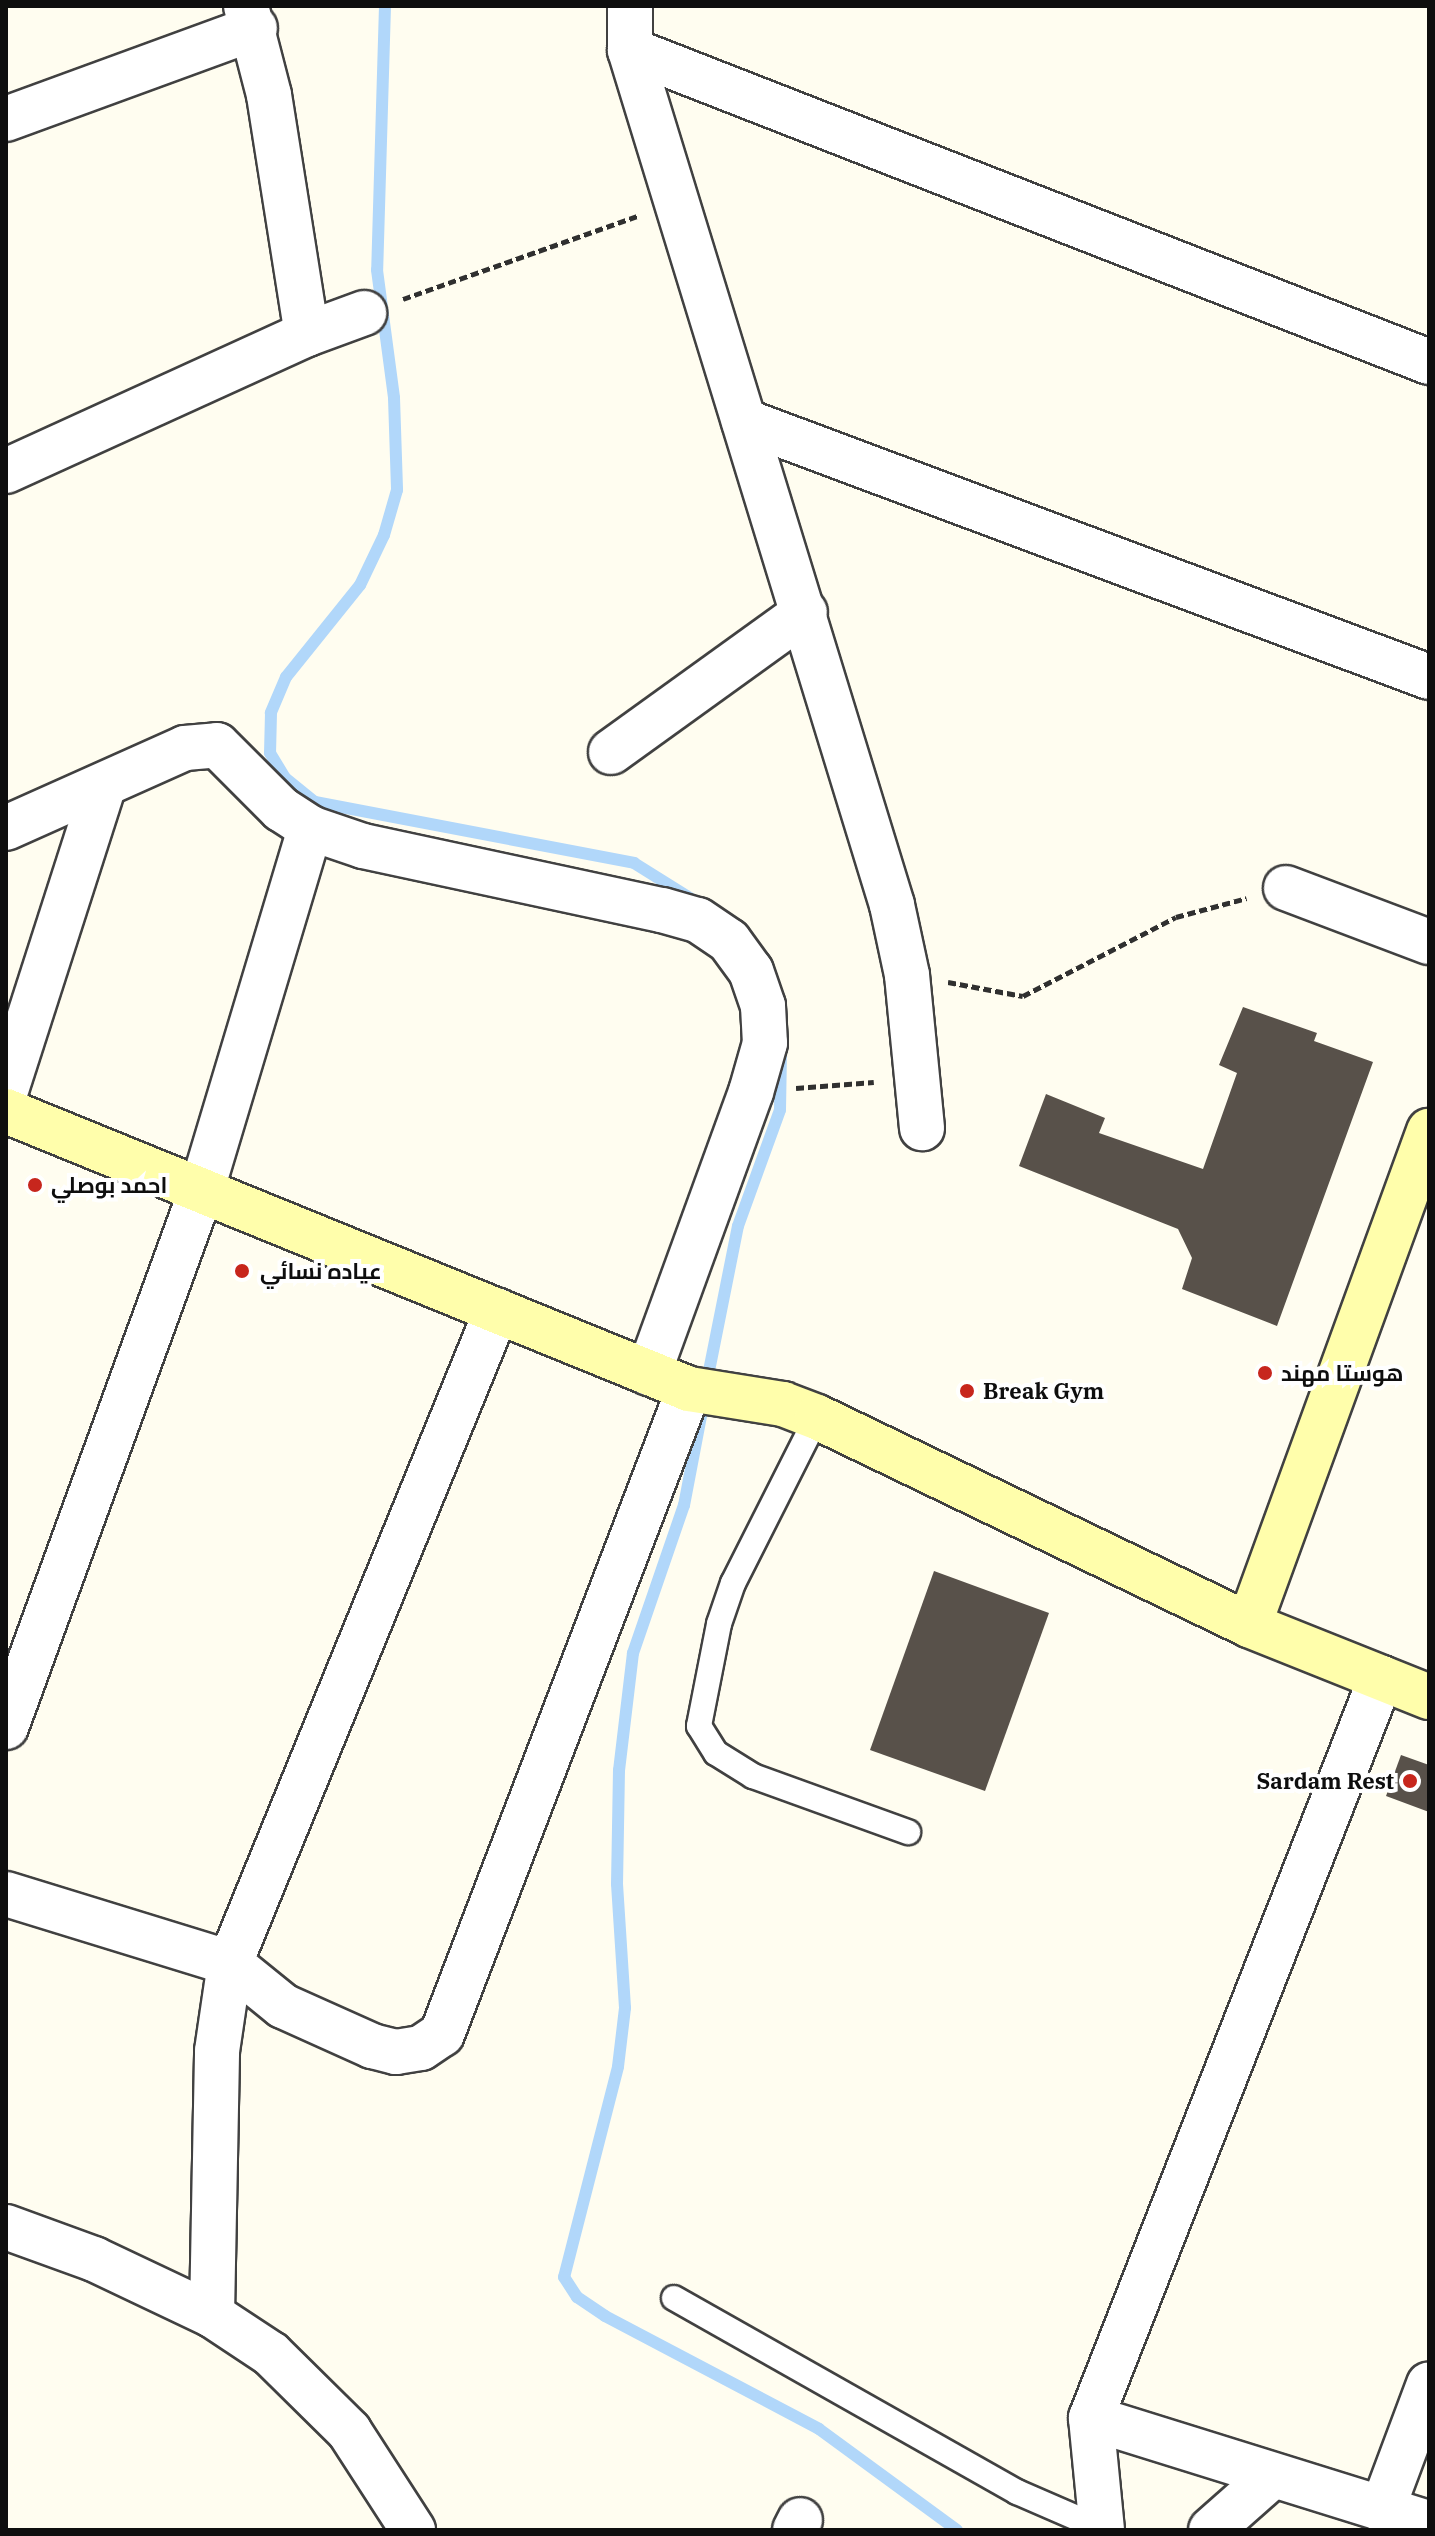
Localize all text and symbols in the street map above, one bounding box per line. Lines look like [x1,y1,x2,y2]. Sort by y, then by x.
place label: احمد بوصلي [51,1172,167,1198]
marker: احمد بوصلي [26,1176,44,1194]
place label: عياده نسائي [260,1258,382,1284]
marker: عياده نسائي [231,1260,253,1282]
place label: هوستا مهند [1281,1360,1403,1386]
marker: هوستا مهند [1256,1364,1274,1382]
place label: Break Gym [983,1378,1104,1404]
marker: Break Gym [958,1382,976,1400]
place label: Sardam Rest [1257,1768,1394,1794]
marker: Sardam Rest [1401,1772,1419,1790]

